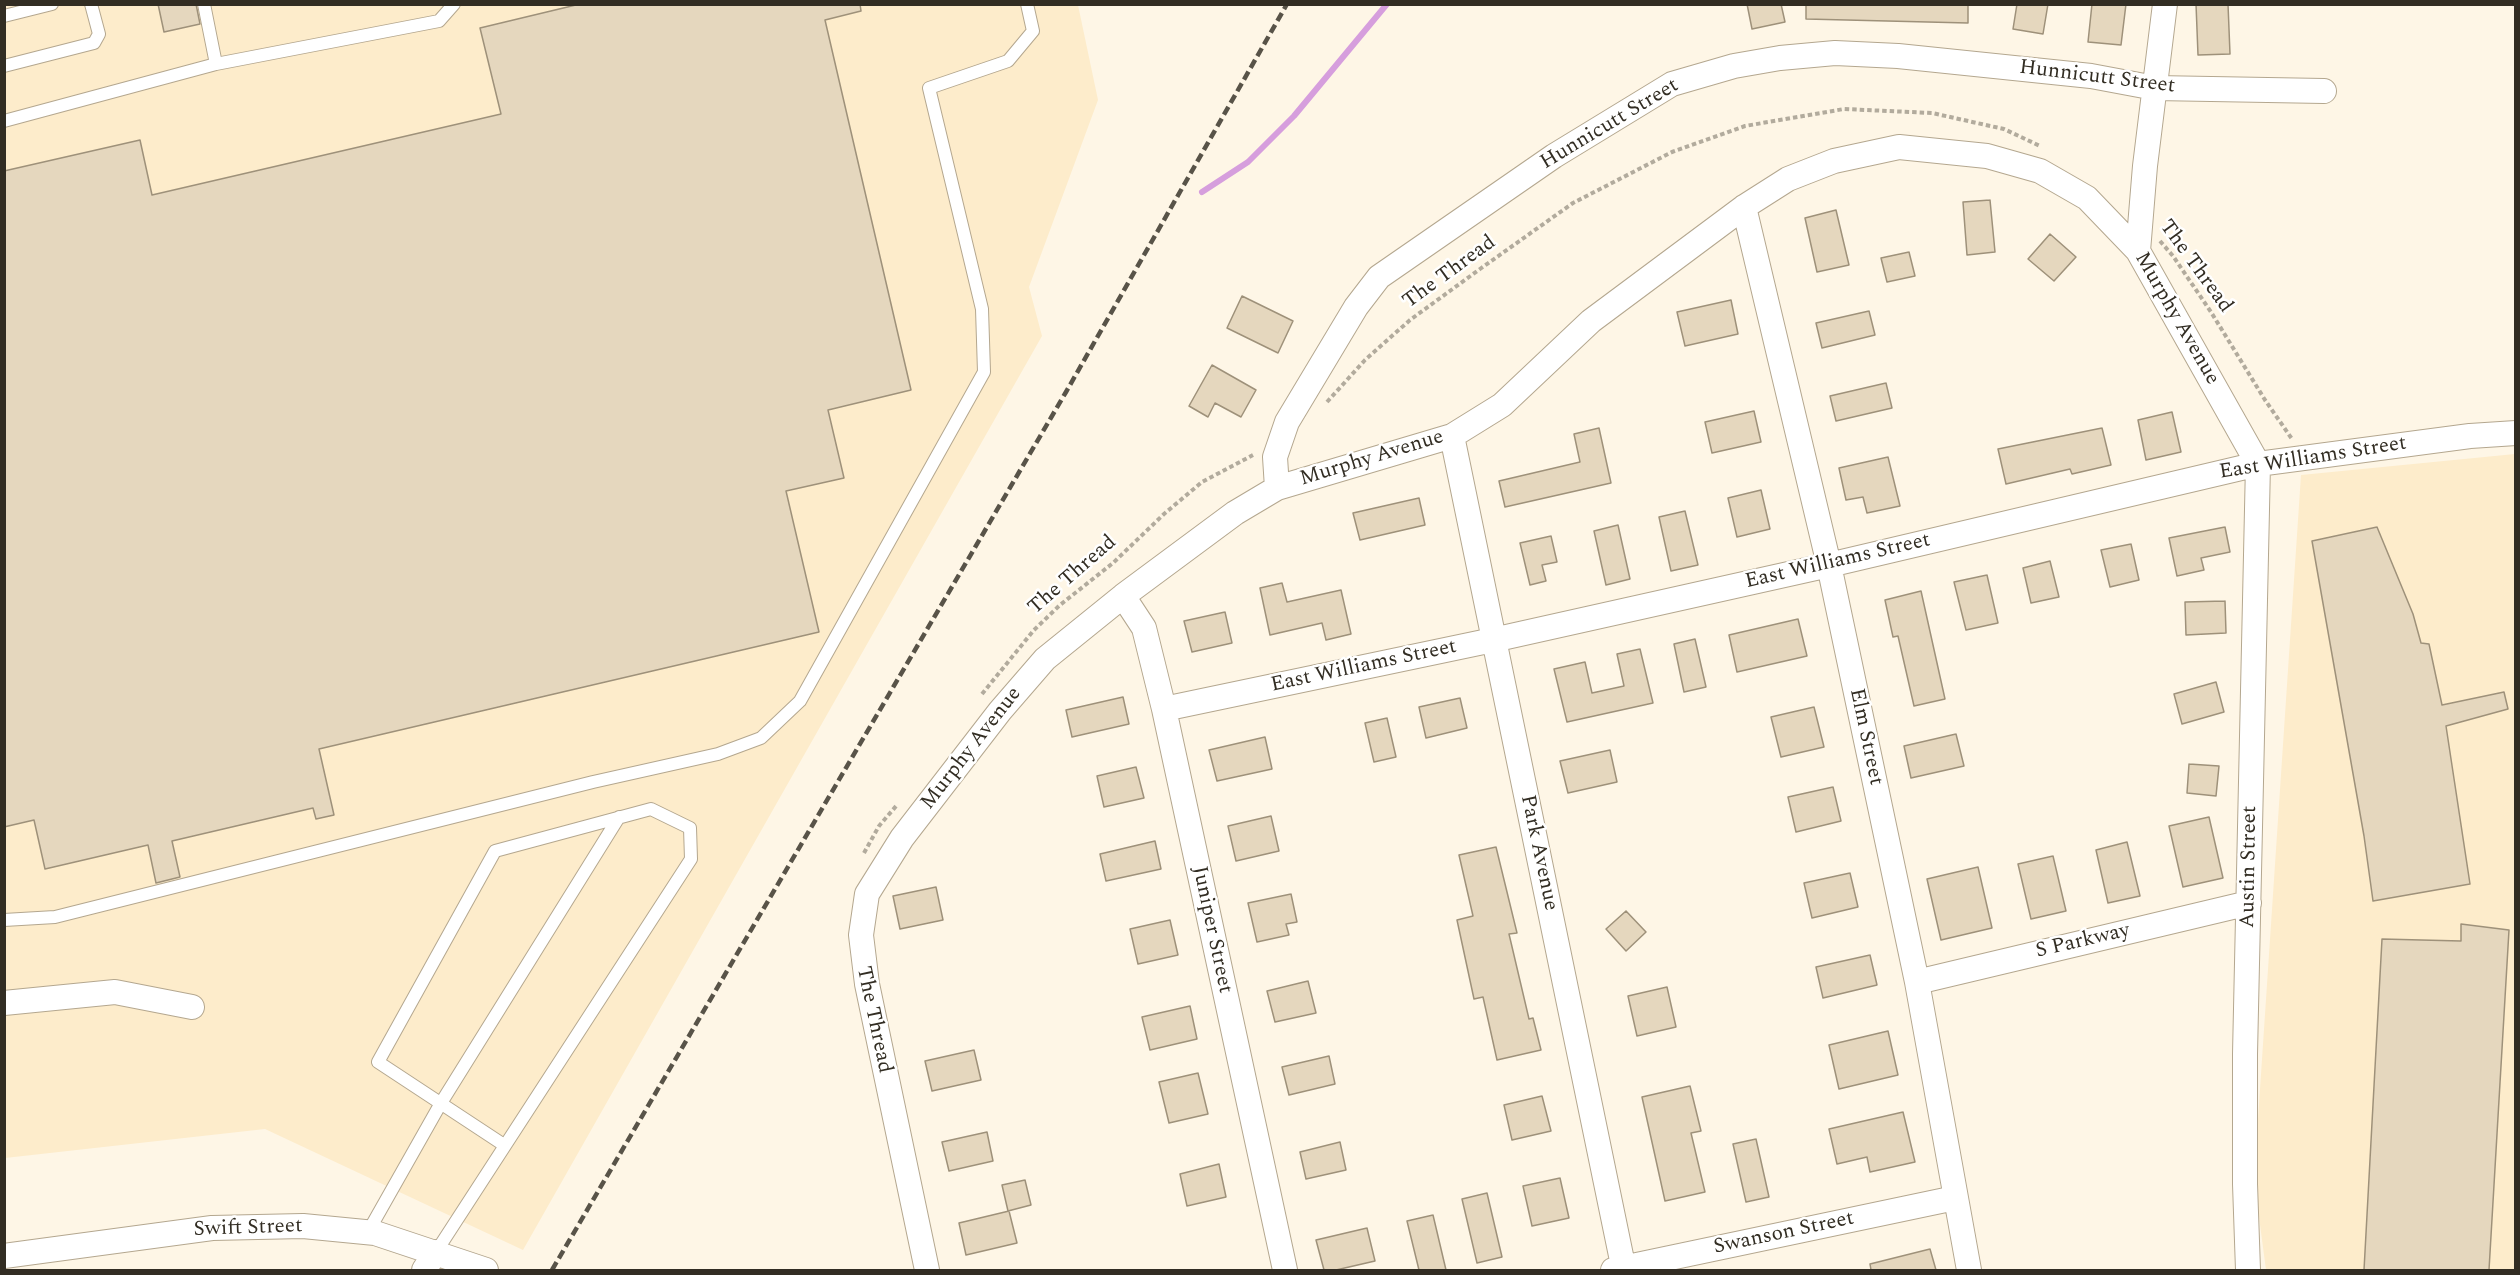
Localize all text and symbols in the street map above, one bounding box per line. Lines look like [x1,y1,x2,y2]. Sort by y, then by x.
street label: Hunnicutt Street [2018,56,2176,100]
street label: Hunnicutt Street [1536,74,1684,176]
street label: The Thread [2153,216,2237,318]
street label: The Thread [1399,231,1501,315]
street label: Murphy Avenue [2128,248,2224,390]
street label: Murphy Avenue [1297,425,1447,493]
street label: East Williams Street [2218,432,2408,486]
street label: East Williams Street [1743,528,1933,596]
street label: The Thread [1024,531,1122,621]
street label: East Williams Street [1269,635,1459,699]
street label: Murphy Avenue [916,683,1028,815]
street label: Elm Street [1842,686,1888,788]
street label: Park Avenue [1513,793,1563,913]
street label: Austin Street [2236,806,2264,928]
street label: Juniper Street [1185,864,1237,996]
street label: S Parkway [2034,919,2132,965]
street label: The Thread [849,964,897,1076]
street label: Swanson Street [1712,1207,1856,1261]
street label: Swift Street [193,1215,303,1243]

